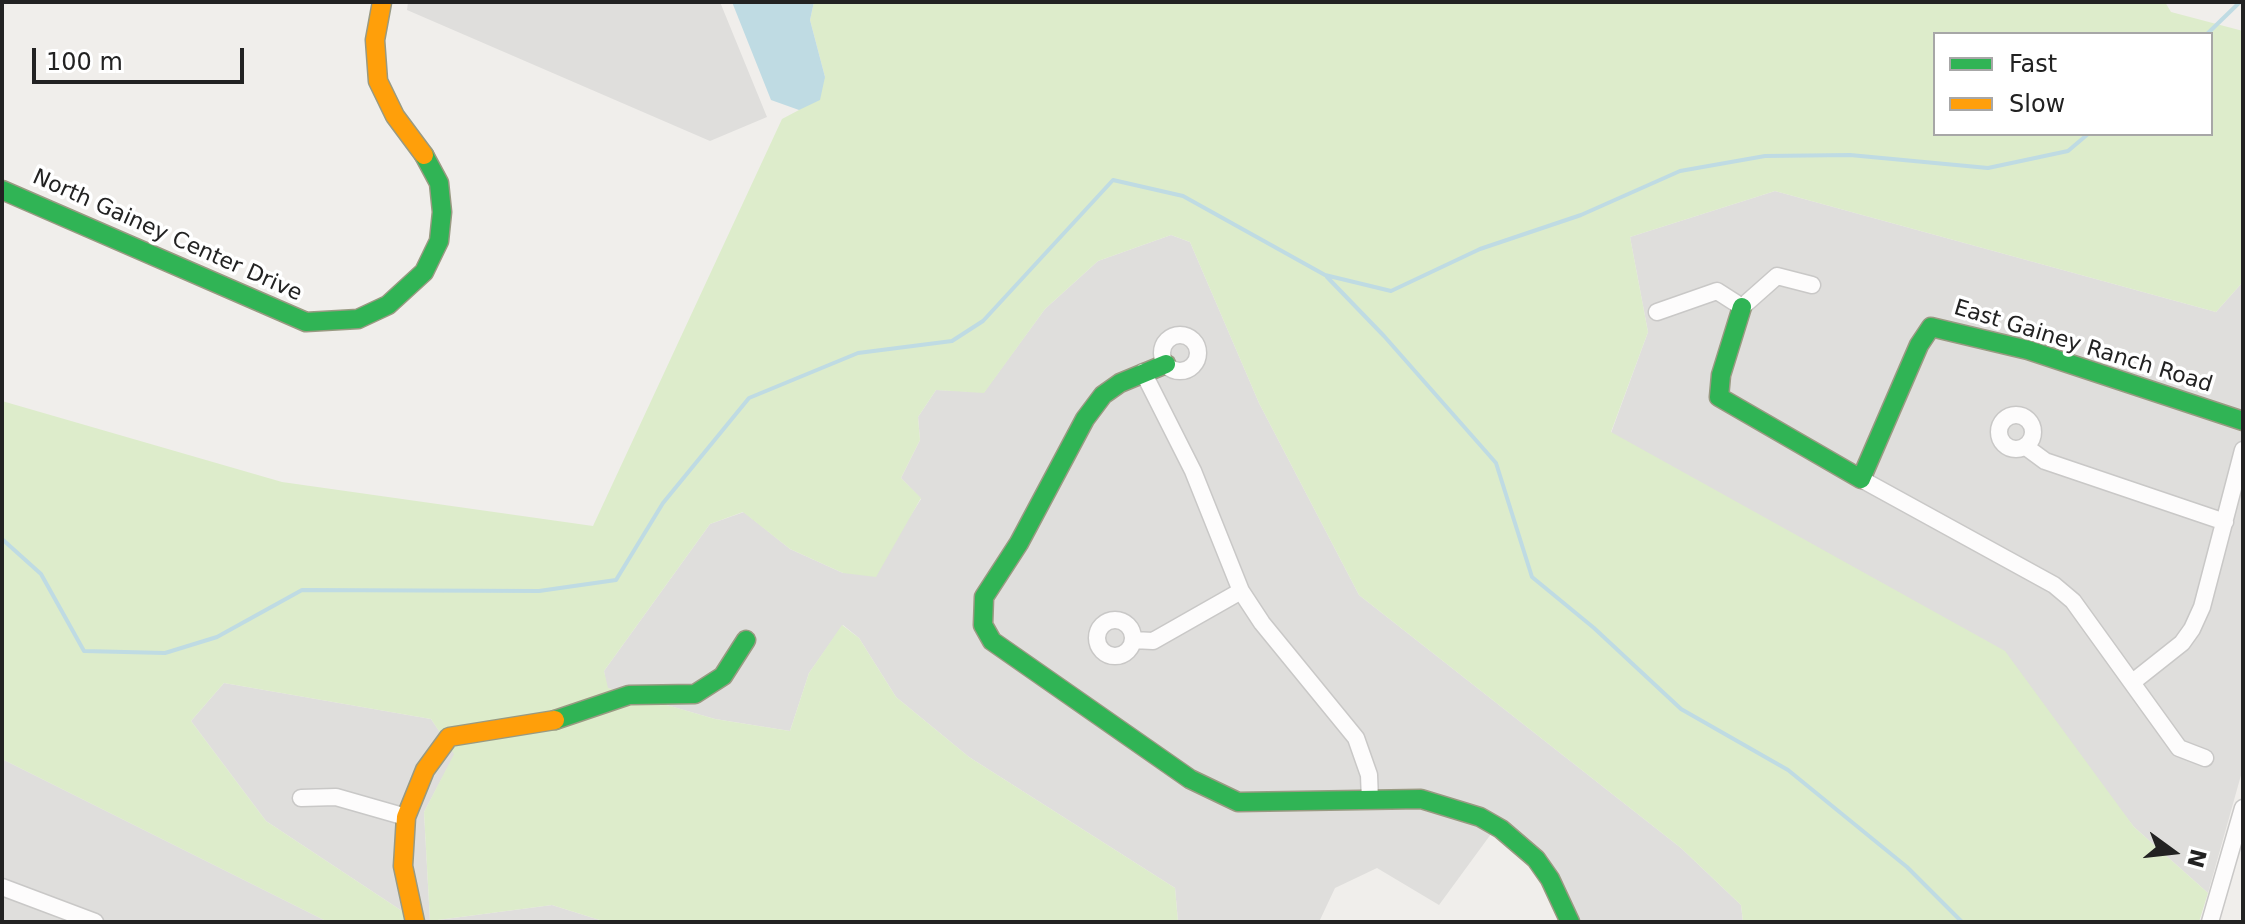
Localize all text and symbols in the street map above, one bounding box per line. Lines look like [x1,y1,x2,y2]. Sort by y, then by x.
scale bar [36,32,248,82]
legend [1933,32,2213,136]
text: 100 m [46,48,123,76]
text: Fast [2009,50,2057,78]
text: Slow [2009,90,2065,118]
street label: North Gainey Center Drive [28,164,306,308]
street label: East Gainey Ranch Road [1950,295,2216,399]
north arrow [2133,812,2213,892]
text: N [2182,846,2211,870]

